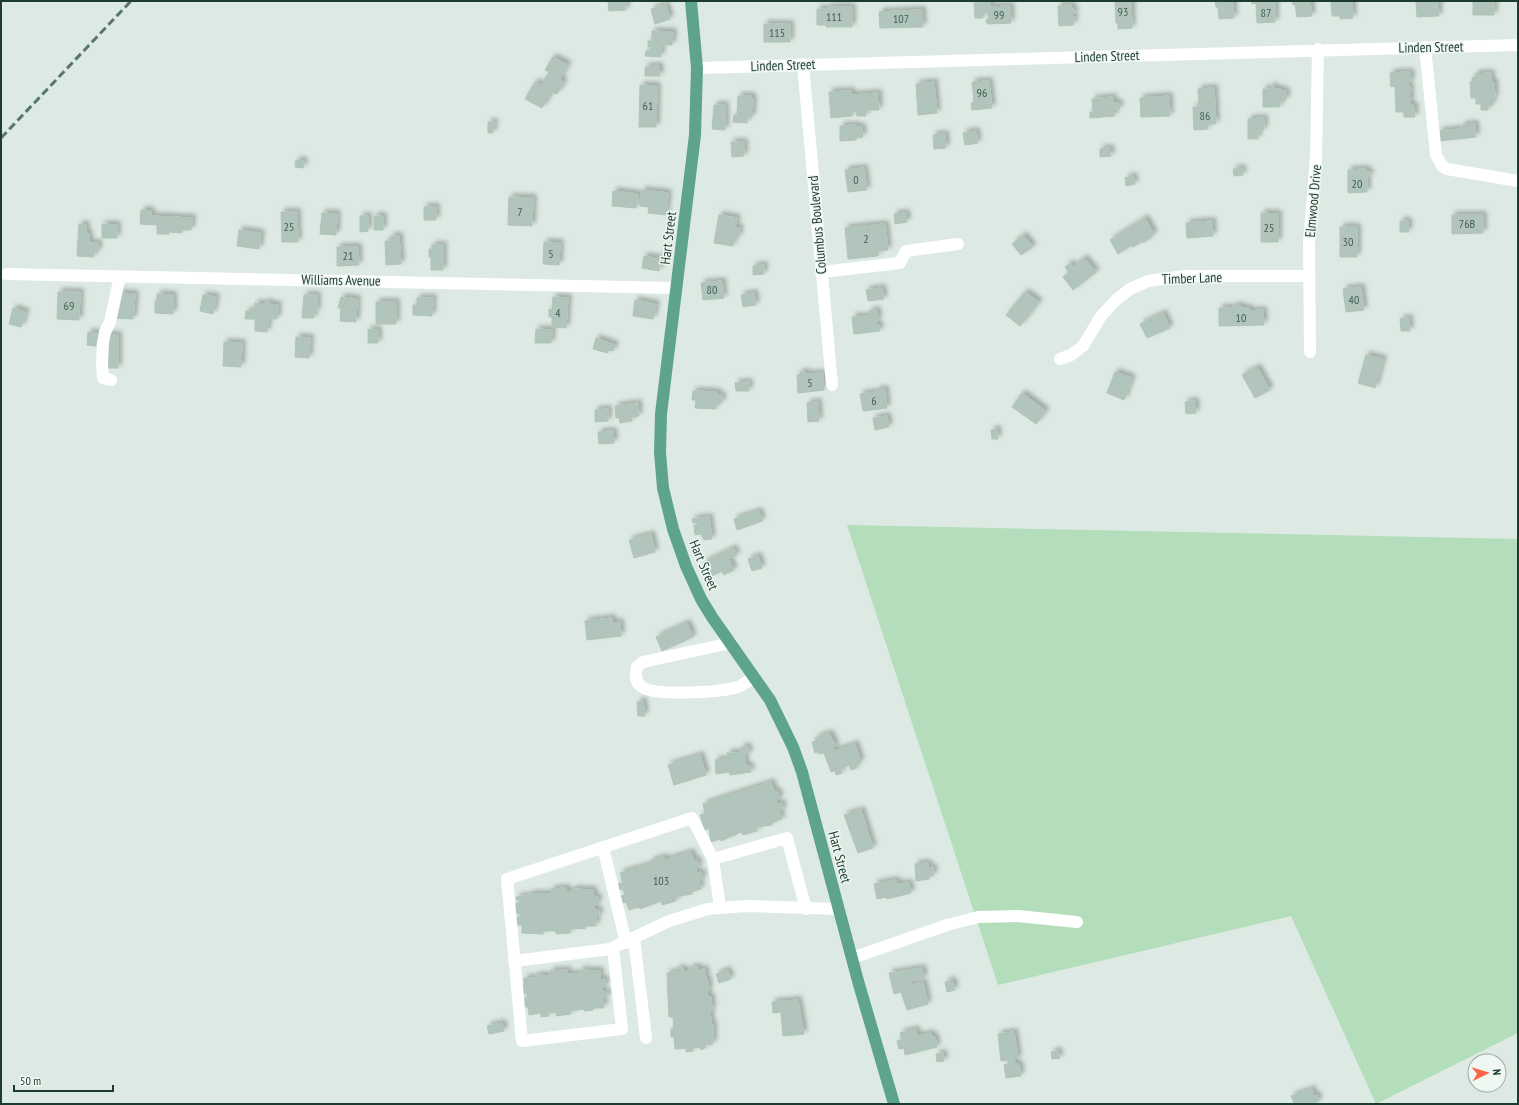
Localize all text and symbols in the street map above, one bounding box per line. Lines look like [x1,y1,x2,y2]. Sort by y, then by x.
house number: 93 [1118,4,1128,19]
house number: 87 [1261,5,1271,20]
house number: 99 [994,7,1004,22]
house number: 111 [826,9,842,24]
house number: 107 [893,11,909,26]
house number: 115 [769,25,785,40]
street label: Linden Street [1398,37,1464,57]
street label: Linden Street [1074,46,1140,66]
street label: Linden Street [750,55,816,75]
house number: 96 [977,85,987,100]
house number: 61 [643,98,653,113]
house number: 86 [1200,108,1210,123]
street label: Elmwood Drive [1301,164,1325,238]
house number: 0 [853,172,859,187]
street label: Columbus Boulevard [804,175,830,275]
house number: 20 [1352,176,1362,191]
house number: 7 [517,204,523,219]
street label: Hart Street [656,210,680,265]
house number: 76B [1459,216,1476,231]
house number: 25 [284,219,294,234]
house number: 25 [1264,220,1274,235]
house number: 2 [863,231,869,246]
house number: 30 [1343,234,1353,249]
house number: 5 [548,246,554,261]
house number: 21 [343,248,353,263]
street label: Timber Lane [1162,268,1223,288]
street label: Williams Avenue [301,270,381,290]
house number: 80 [707,282,717,297]
house number: 40 [1349,292,1359,307]
house number: 69 [64,298,74,313]
house number: 4 [555,305,561,320]
house number: 10 [1236,310,1246,325]
house number: 5 [807,375,813,390]
house number: 6 [871,393,877,408]
street label: Hart Street [685,537,723,593]
street label: Hart Street [824,829,856,885]
house number: 103 [653,873,669,888]
north arrow [1467,1053,1507,1093]
scale bar [14,1067,113,1093]
text: N [1490,1069,1504,1076]
text: 50 m [20,1073,41,1088]

